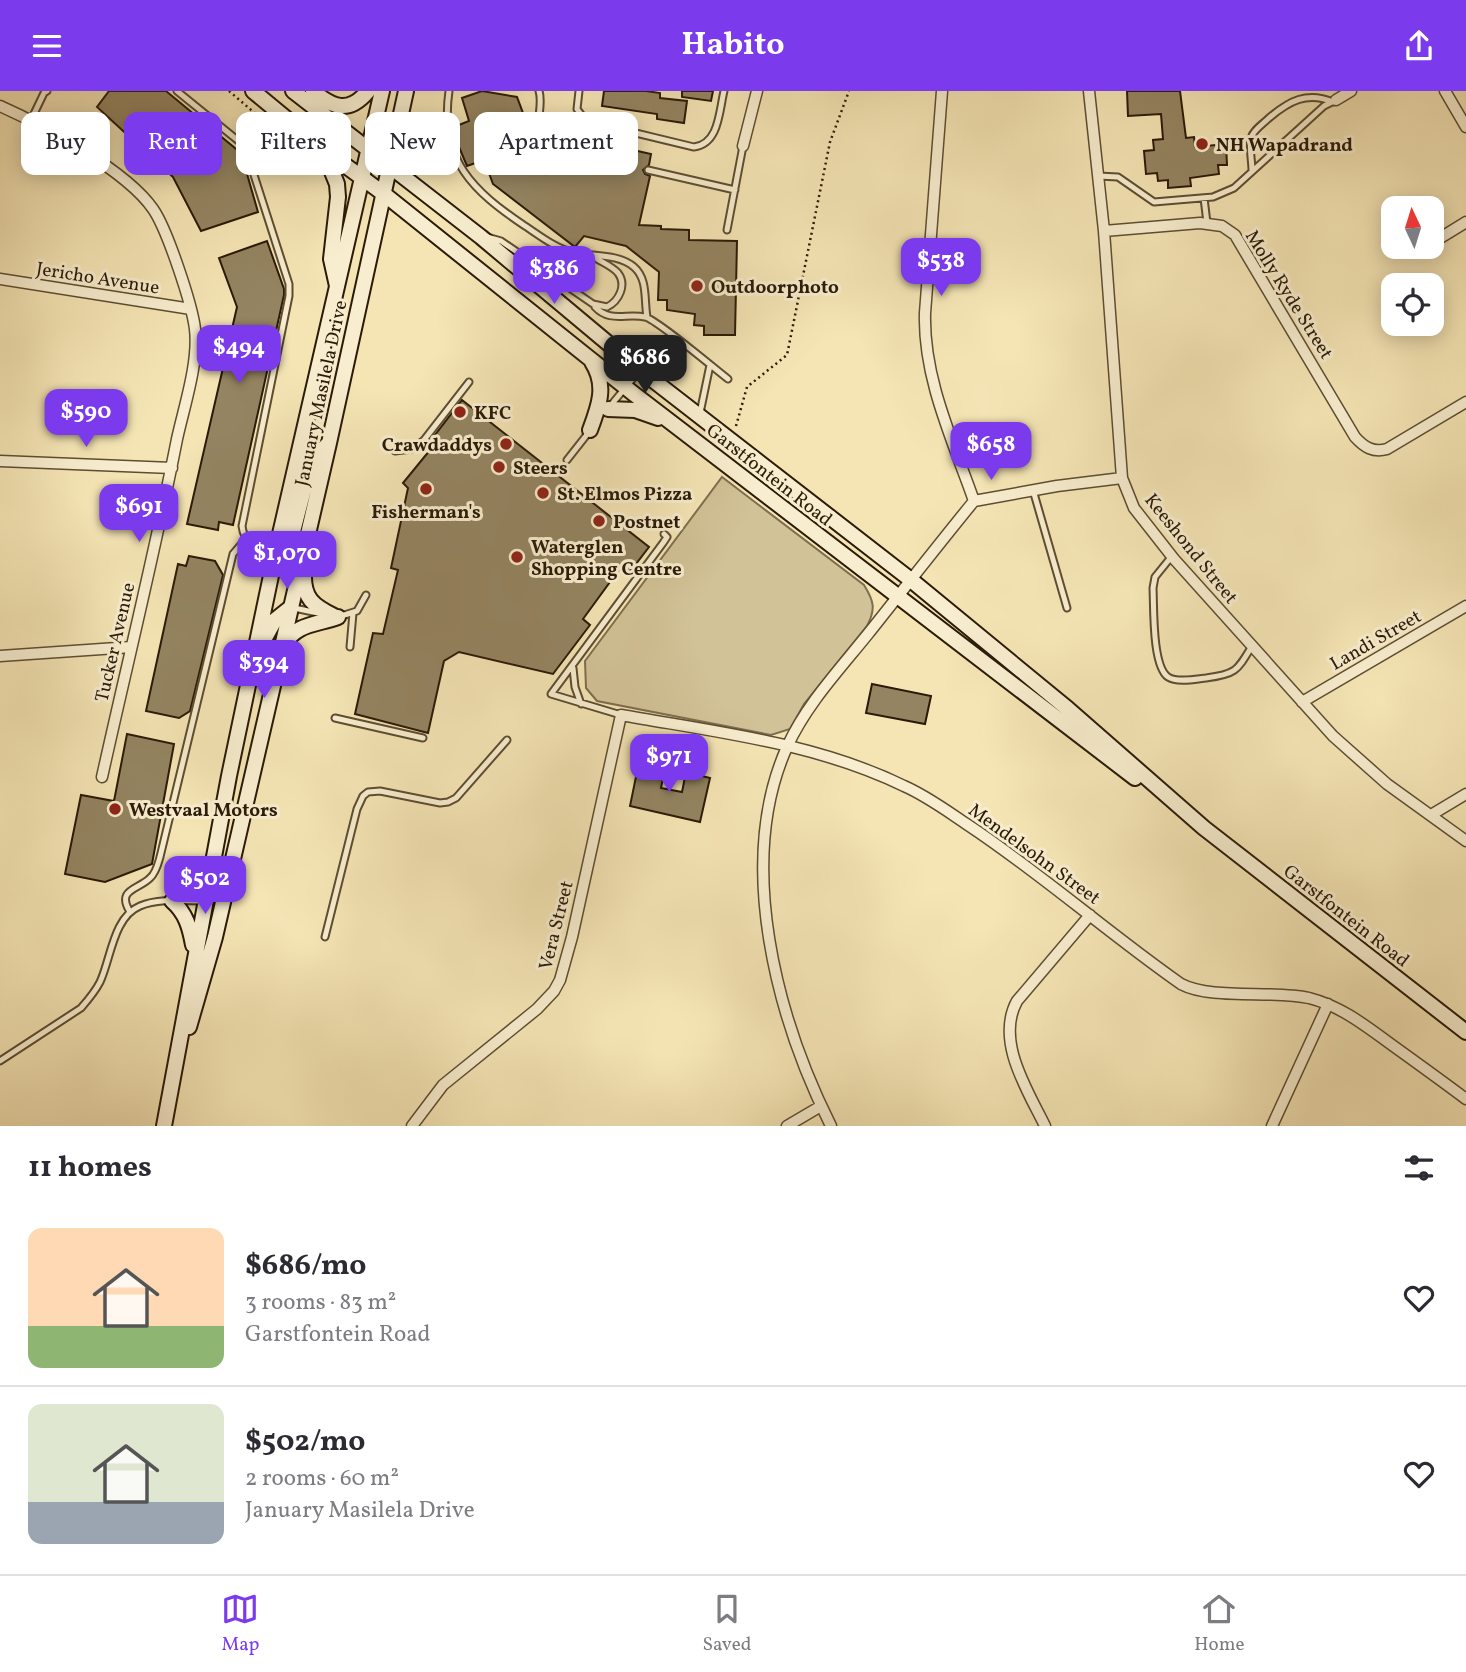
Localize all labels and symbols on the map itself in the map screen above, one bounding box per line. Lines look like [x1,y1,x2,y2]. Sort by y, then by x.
place label: NH Wapadrand [1216,133,1353,159]
marker: NH Wapadrand [1194,136,1210,152]
north arrow [1381,196,1444,259]
street label: Molly Ryde Street [1238,226,1339,365]
pin: $538 [900,239,982,298]
pin: $386 [513,247,595,306]
street label: Jericho Avenue [34,256,161,302]
place label: Outdoorphoto [711,275,839,301]
marker: Outdoorphoto [689,278,705,294]
street label: January Masilela Drive [290,298,354,489]
pin: $494 [198,325,280,385]
pin: $686 [604,335,686,395]
pin: $590 [45,389,127,449]
place label: KFC [474,401,511,427]
marker: KFC [452,404,468,420]
street label: Garstfontein Road [700,418,837,533]
pin: $658 [950,423,1032,482]
place label: Crawdaddys [382,433,492,459]
marker: Crawdaddys [498,436,514,452]
place label: Steers [513,456,568,482]
marker: Steers [491,459,507,475]
marker: Fisherman's [418,481,434,497]
place label: St. Elmos Pizza [557,482,692,508]
pin: $691 [98,484,180,544]
marker: St. Elmos Pizza [535,485,551,501]
street label: Keeshond Street [1138,488,1243,610]
place label: Fisherman's [371,500,481,526]
place label: Postnet [613,510,680,536]
marker: Postnet [591,513,607,529]
pin: $1,070 [230,531,344,591]
place label: Waterglen Shopping Centre [531,535,682,583]
marker: Waterglen Shopping Centre [509,549,525,565]
street label: Tucker Avenue [90,580,142,705]
street label: Landi Street [1326,604,1427,677]
pin: $394 [223,641,305,700]
pin: $971 [628,735,710,794]
place label: Westvaal Motors [129,798,278,824]
street label: Mendelsohn Street [963,798,1105,912]
marker: Westvaal Motors [107,801,123,817]
pin: $502 [164,857,246,916]
street label: Garstfontein Road [1277,859,1414,974]
street label: Vera Street [533,878,581,973]

